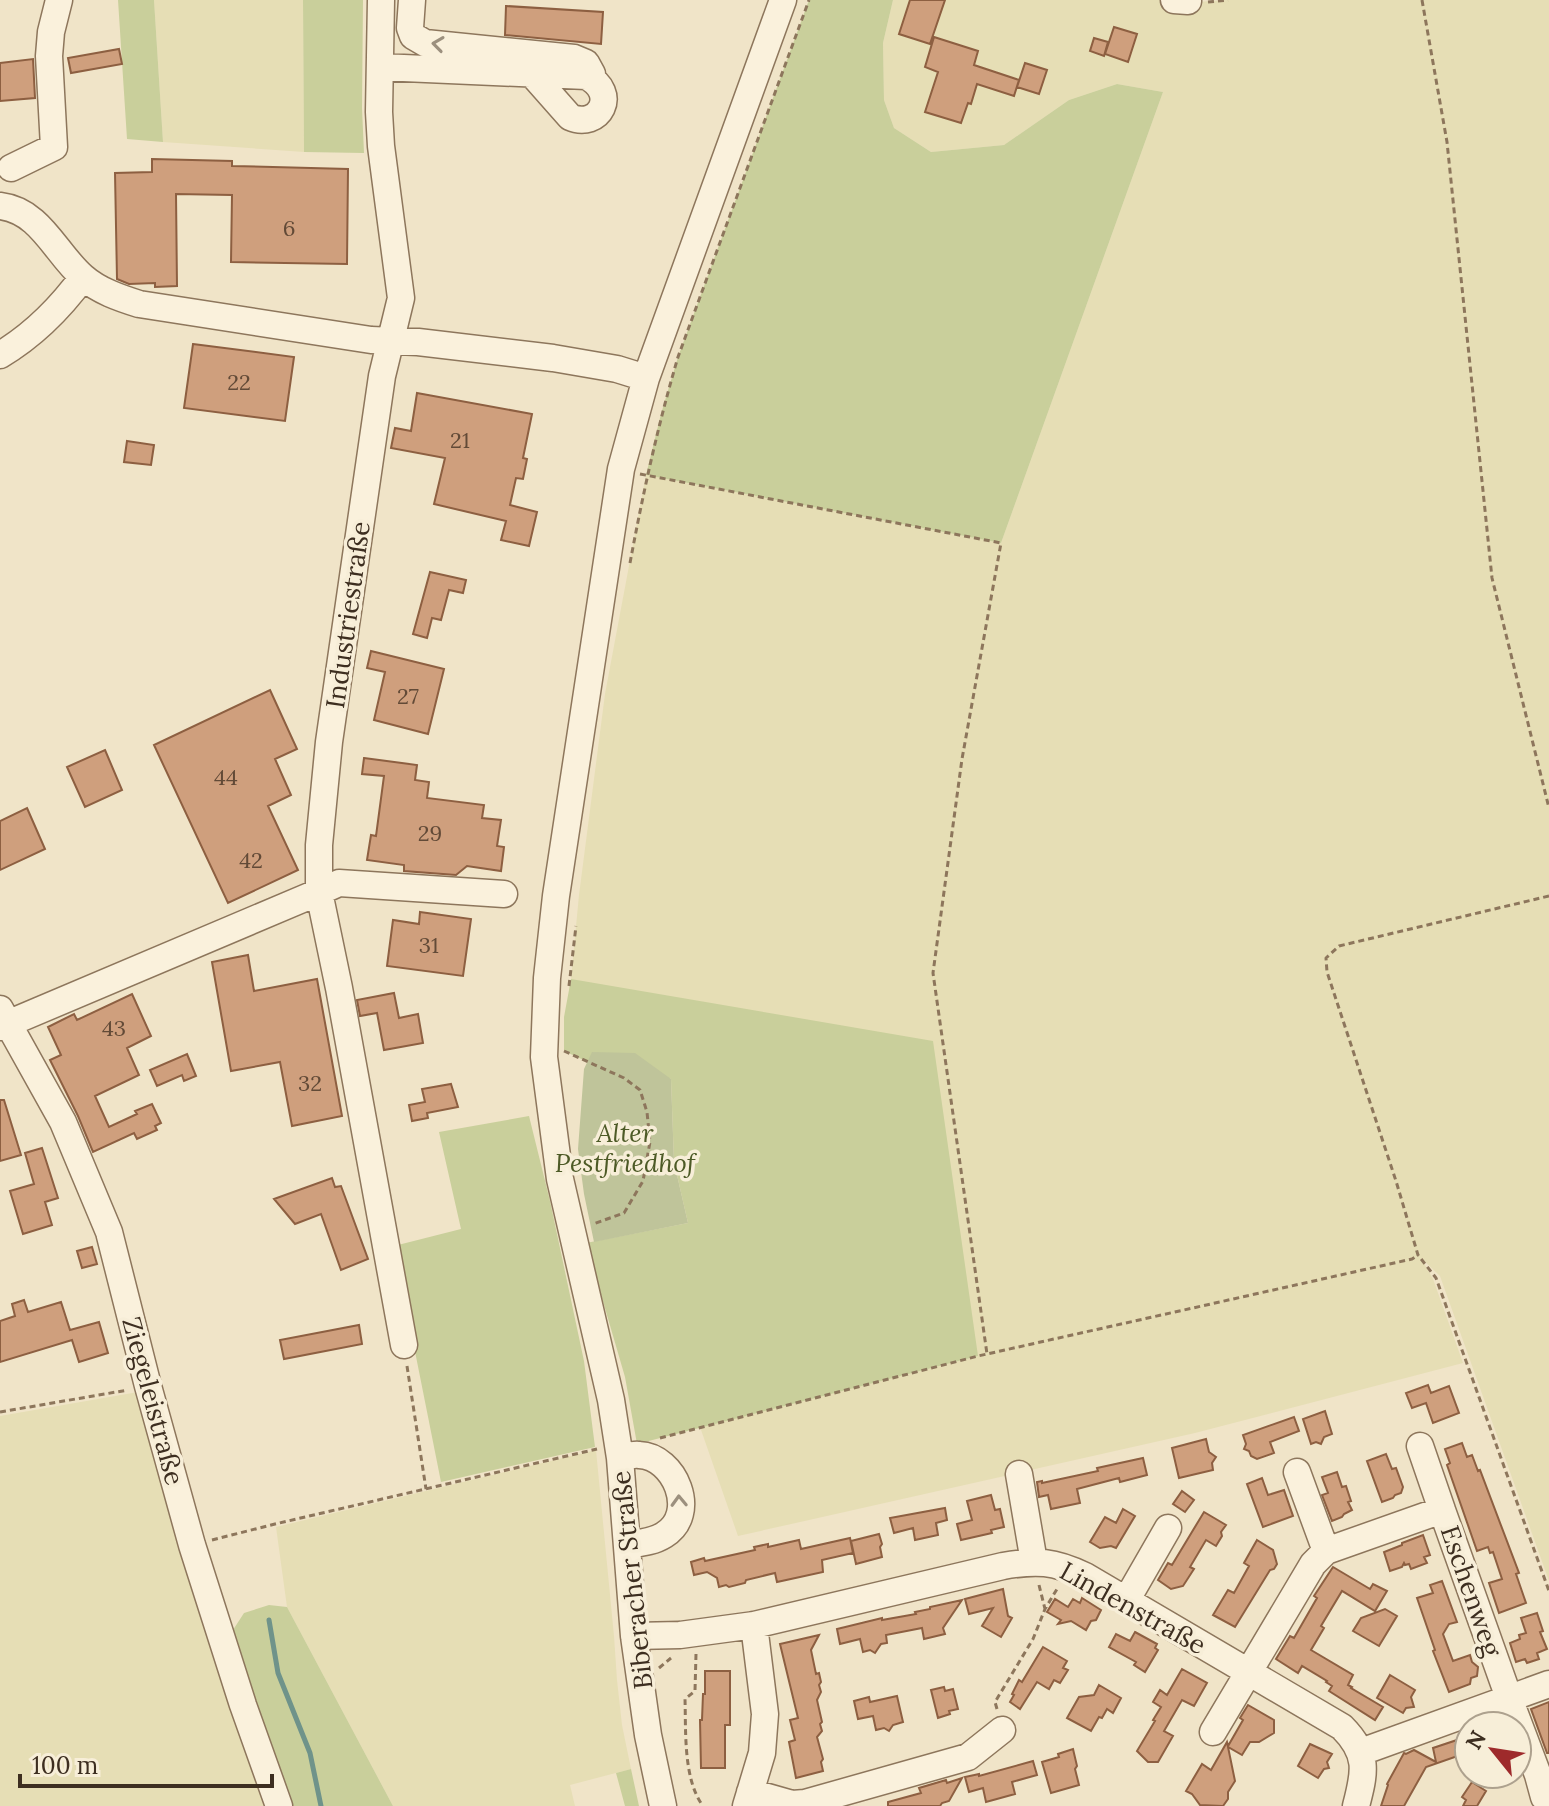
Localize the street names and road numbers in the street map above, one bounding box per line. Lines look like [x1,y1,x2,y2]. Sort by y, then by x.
street label: Industriestraße [318,519,377,711]
street label: Ziegeleistraße [115,1313,192,1488]
street label: Biberacher Straße [604,1469,659,1691]
street label: Eschenweg [1434,1521,1509,1661]
street label: Lindenstraße [1054,1554,1212,1661]

